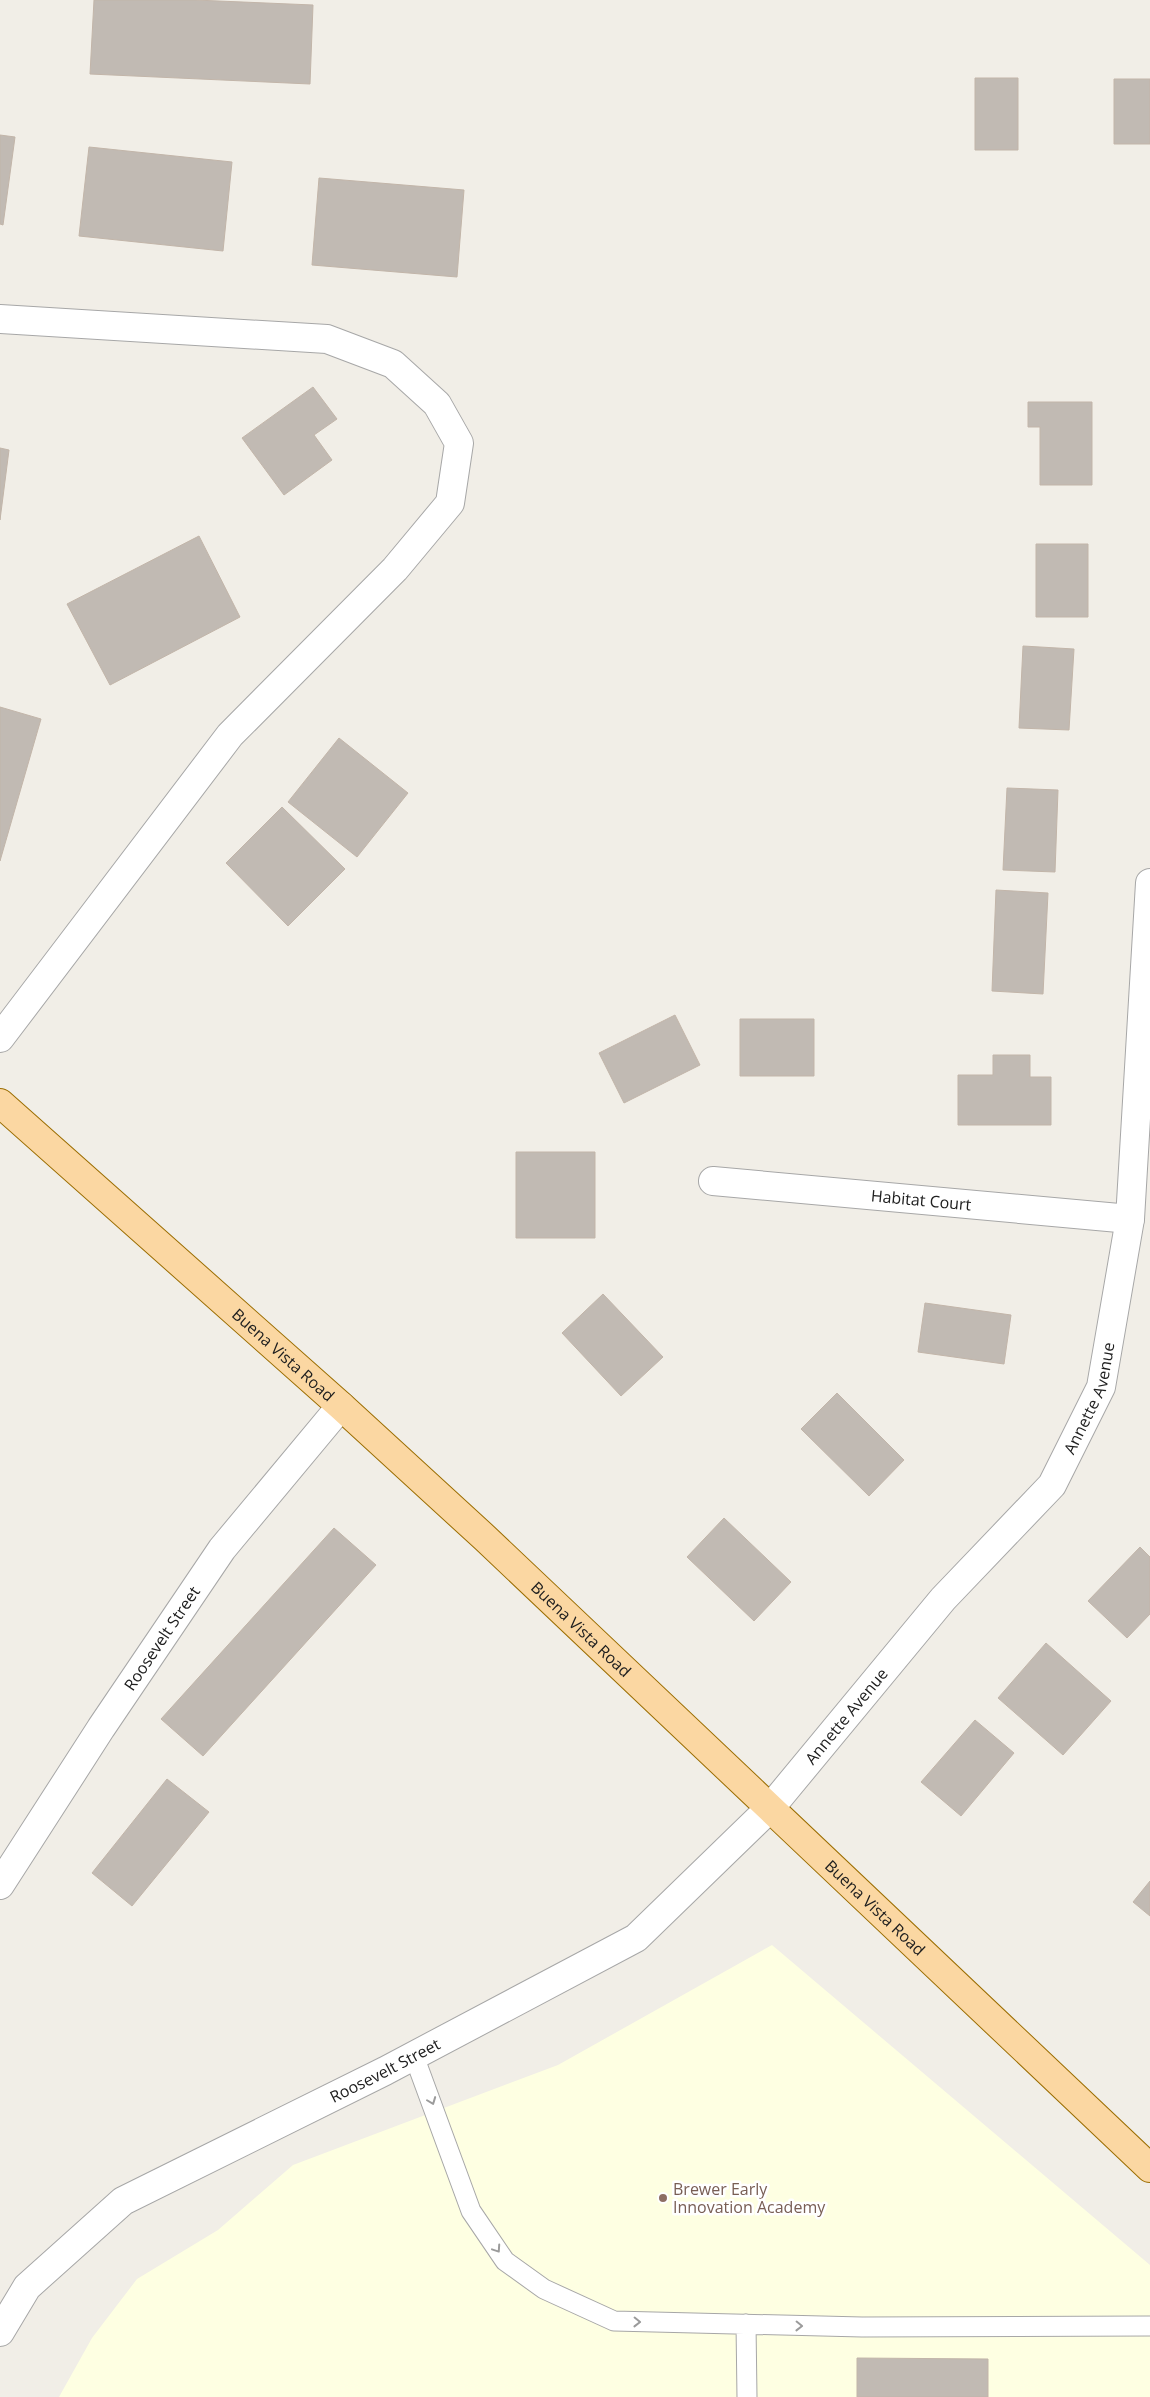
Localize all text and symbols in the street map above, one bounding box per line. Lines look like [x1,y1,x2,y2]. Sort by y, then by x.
street label: Habitat Court [870,1184,973,1216]
street label: Buena Vista Road [227,1303,339,1406]
street label: Annette Avenue [1058,1340,1120,1458]
street label: Buena Vista Road [526,1576,636,1682]
street label: Roosevelt Street [119,1582,205,1695]
street label: Annette Avenue [800,1663,893,1769]
street label: Buena Vista Road [820,1855,930,1960]
street label: Roosevelt Street [326,2033,444,2108]
one-way arrow [425,2096,436,2105]
place label: Brewer Early Innovation Academy [673,2178,826,2218]
marker: Brewer Early Innovation Academy [657,2192,669,2204]
one-way arrow [491,2243,500,2253]
one-way arrow [633,2317,641,2327]
one-way arrow [795,2320,803,2331]

